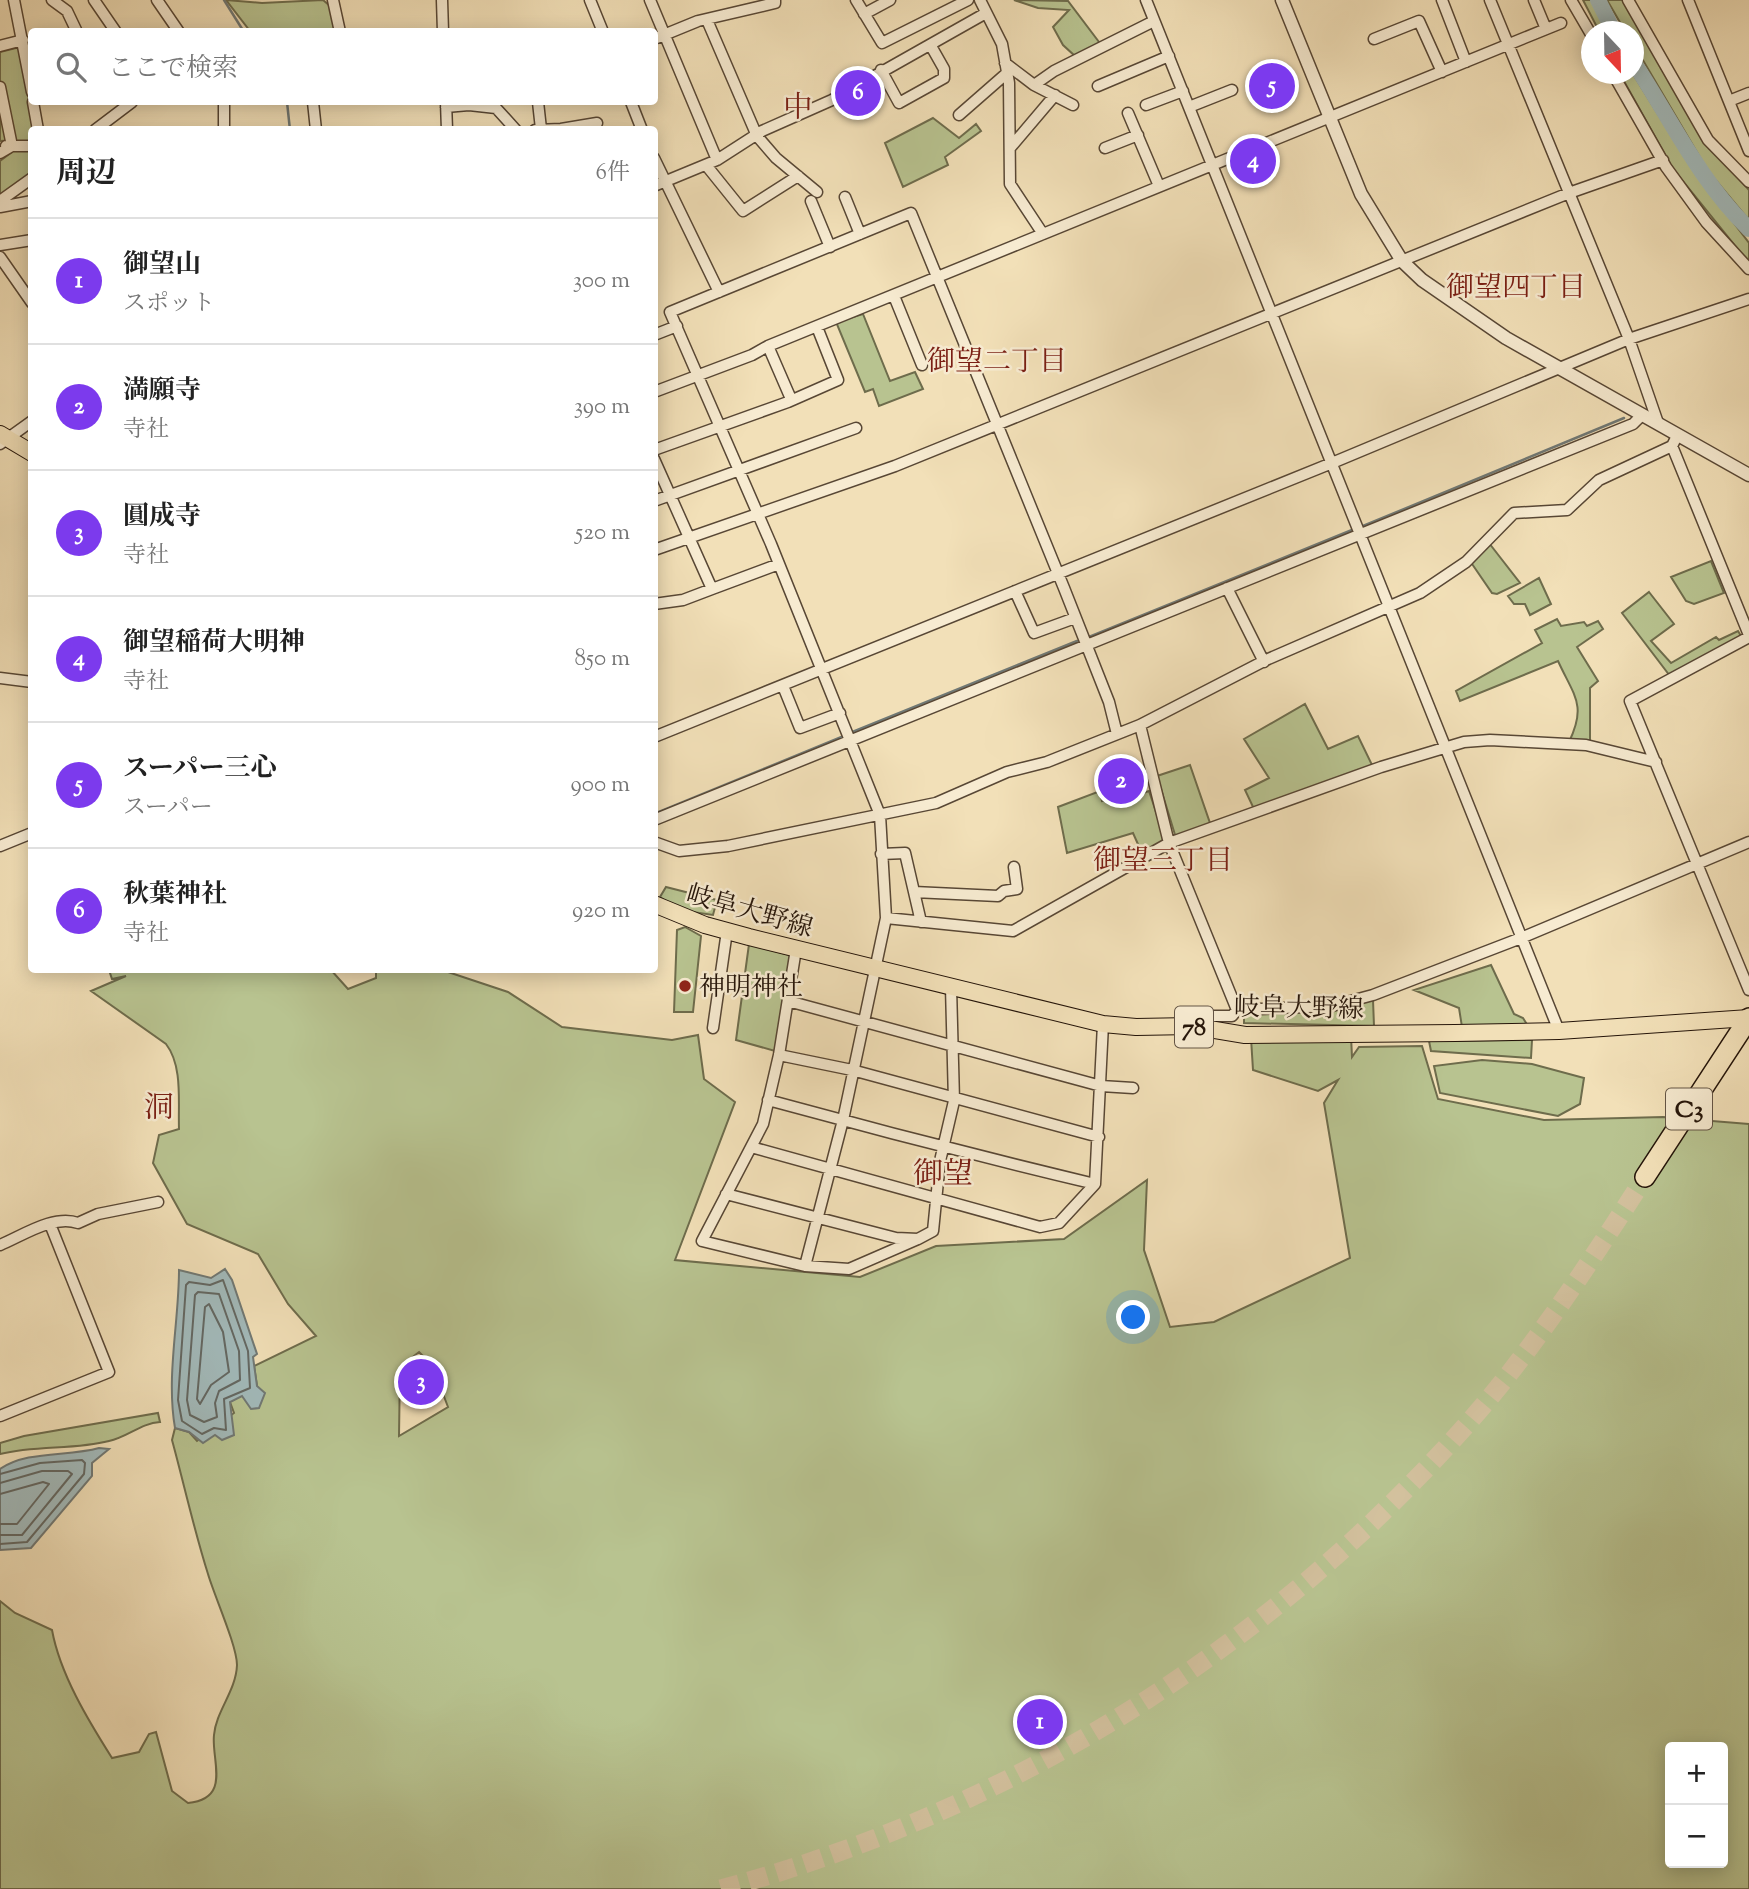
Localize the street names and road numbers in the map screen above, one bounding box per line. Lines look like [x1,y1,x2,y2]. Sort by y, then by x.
street label: 岐阜大野線 [682,877,817,948]
street label: 岐阜大野線 [1234,990,1364,1029]
road number: 78 [1175,1007,1213,1048]
road number: C3 [1666,1088,1712,1129]

